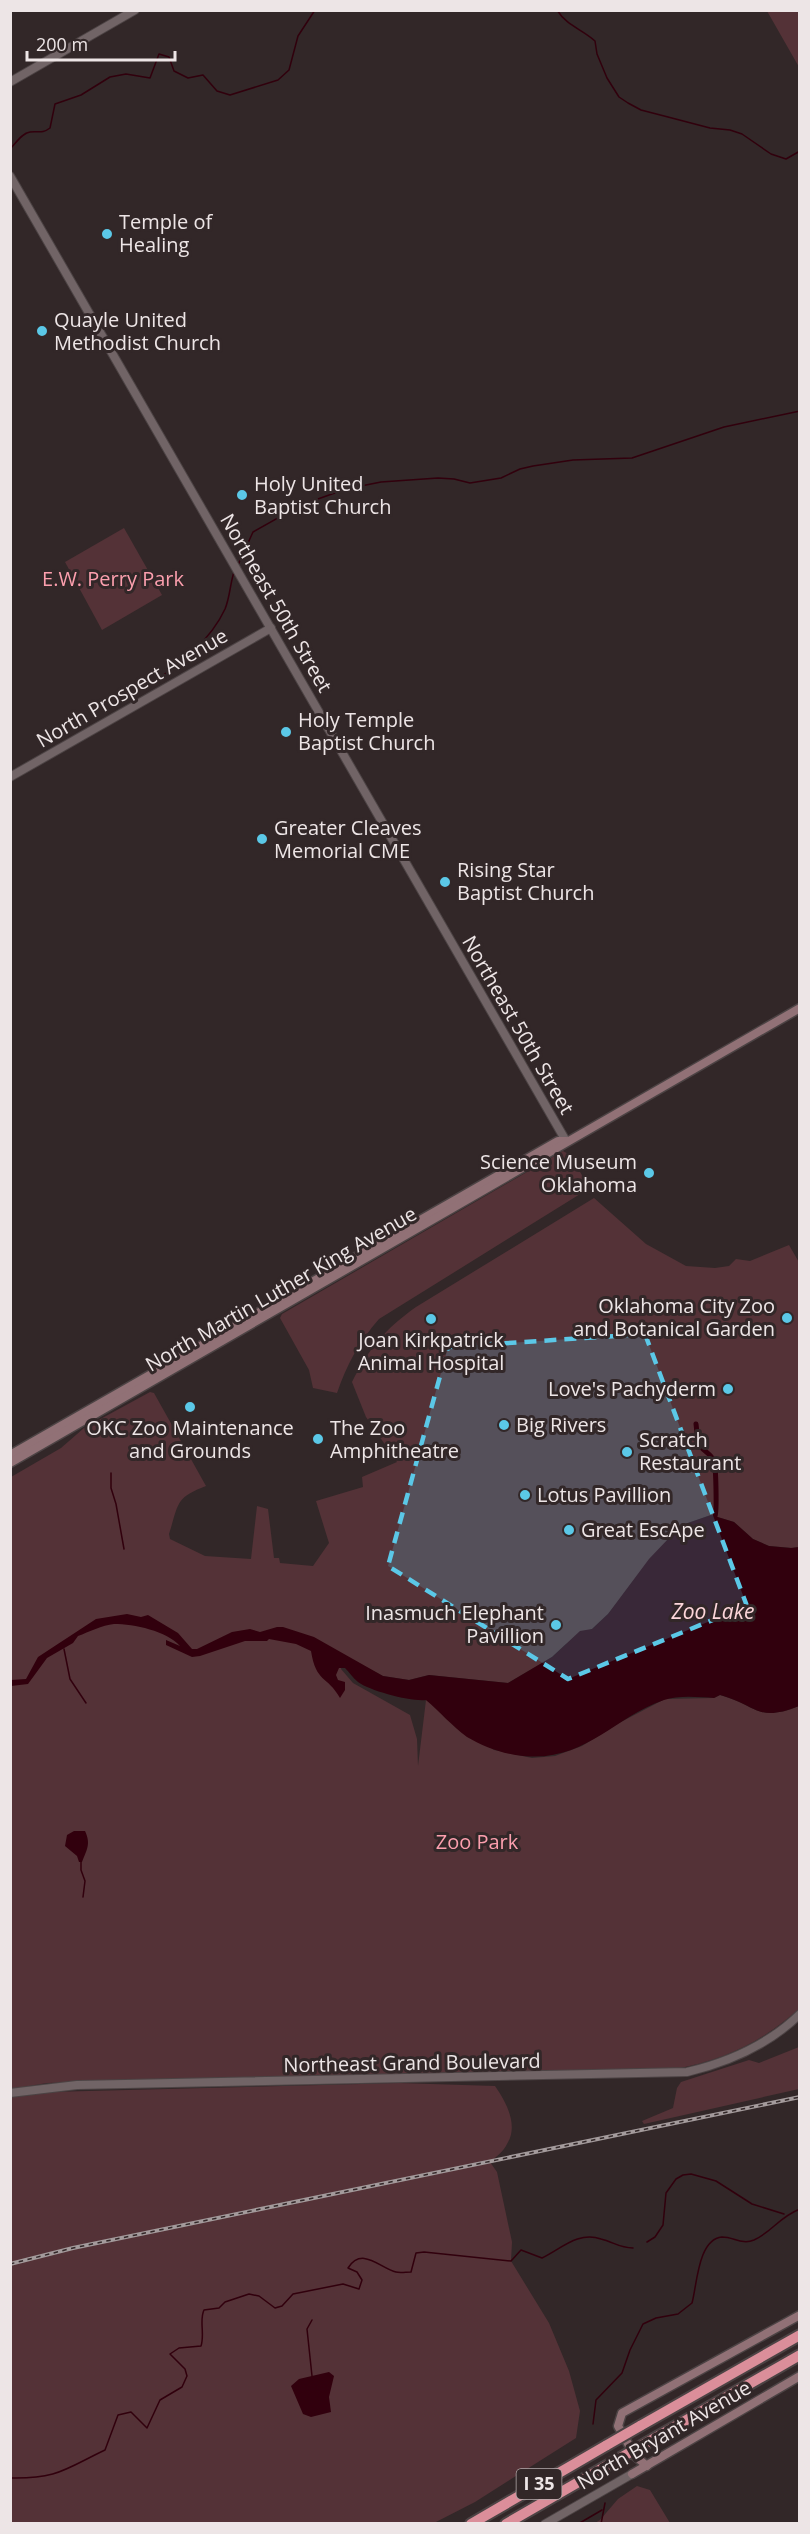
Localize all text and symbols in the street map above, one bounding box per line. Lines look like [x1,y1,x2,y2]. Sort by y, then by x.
scale bar [27,24,176,62]
text: 200 m [36,32,88,56]
place label: Temple of Healing [119,208,214,258]
marker: Temple of Healing [100,227,114,241]
place label: Quayle United Methodist Church [54,306,221,356]
marker: Quayle United Methodist Church [35,324,49,338]
place label: Holy United Baptist Church [254,470,391,520]
marker: Holy United Baptist Church [235,488,249,502]
street label: Northeast 50th Street [214,508,339,697]
park label: E.W. Perry Park [42,565,184,592]
street label: North Prospect Avenue [31,622,232,753]
place label: Holy Temple Baptist Church [298,706,435,756]
marker: Holy Temple Baptist Church [279,725,293,739]
place label: Greater Cleaves Memorial CME [274,814,422,864]
marker: Greater Cleaves Memorial CME [255,832,269,846]
place label: Rising Star Baptist Church [457,856,594,906]
marker: Rising Star Baptist Church [438,875,452,889]
street label: Northeast 50th Street [456,930,581,1119]
place label: Science Museum Oklahoma [480,1148,637,1198]
marker: Science Museum Oklahoma [642,1166,656,1180]
street label: North Martin Luther King Avenue [140,1200,421,1377]
place label: Oklahoma City Zoo and Botanical Garden [573,1292,775,1342]
marker: Oklahoma City Zoo and Botanical Garden [780,1311,794,1325]
marker: Joan Kirkpatrick Animal Hospital [424,1312,438,1326]
place label: Joan Kirkpatrick Animal Hospital [356,1326,504,1376]
place label: Love's Pachyderm [548,1375,716,1402]
marker: Love's Pachyderm [721,1382,735,1396]
marker: OKC Zoo Maintenance and Grounds [183,1400,197,1414]
place label: Big Rivers [516,1411,606,1438]
place label: OKC Zoo Maintenance and Grounds [86,1414,294,1464]
place label: The Zoo Amphitheatre [330,1414,459,1464]
marker: Big Rivers [497,1418,511,1432]
place label: Scratch Restaurant [639,1426,741,1476]
marker: The Zoo Amphitheatre [311,1432,325,1446]
marker: Scratch Restaurant [620,1445,634,1459]
place label: Lotus Pavillion [537,1481,671,1508]
marker: Lotus Pavillion [518,1488,532,1502]
place label: Great EscApe [581,1516,705,1543]
marker: Great EscApe [562,1523,576,1537]
water label: Zoo Lake [671,1597,754,1625]
place label: Inasmuch Elephant Pavillion [365,1599,544,1649]
marker: Inasmuch Elephant Pavillion [549,1618,563,1632]
park label: Zoo Park [436,1828,519,1855]
street label: Northeast Grand Boulevard [283,2047,541,2078]
street label: North Bryant Avenue [572,2374,756,2495]
road number: I 35 [516,2469,562,2499]

